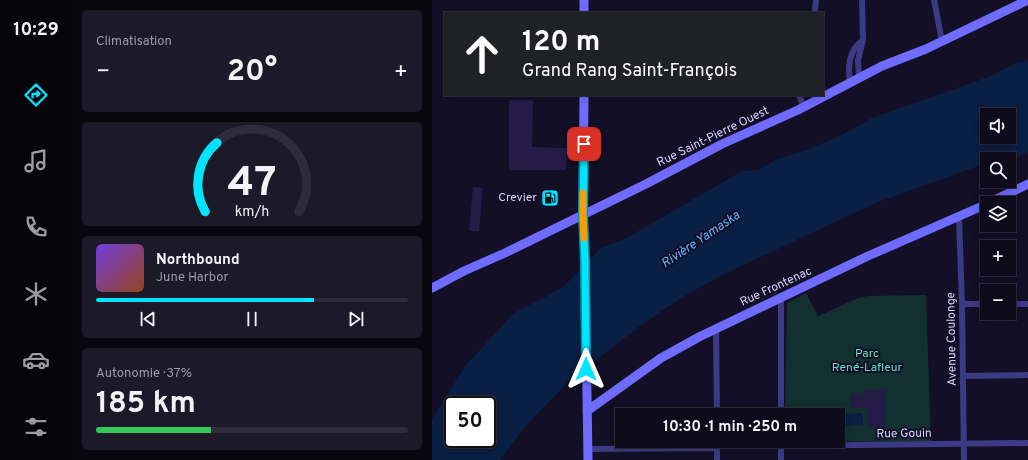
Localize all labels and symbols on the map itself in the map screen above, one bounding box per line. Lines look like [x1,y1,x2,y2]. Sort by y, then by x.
street label: Rue Saint-Pierre Ouest [654,103,772,171]
pin [567,127,601,161]
fuel station icon: Crevier [540,188,560,208]
place label: Crevier [498,190,537,206]
water label: Rivière Yamaska [659,208,744,272]
street label: Rue Frontenac [737,263,815,311]
street label: Avenue Coulonge [943,292,961,386]
park label: Parc René-Lafleur [832,346,903,376]
position arrow [565,348,607,390]
speed limit sign: 50 [444,396,496,448]
street label: Rue Gouin [876,426,932,442]

